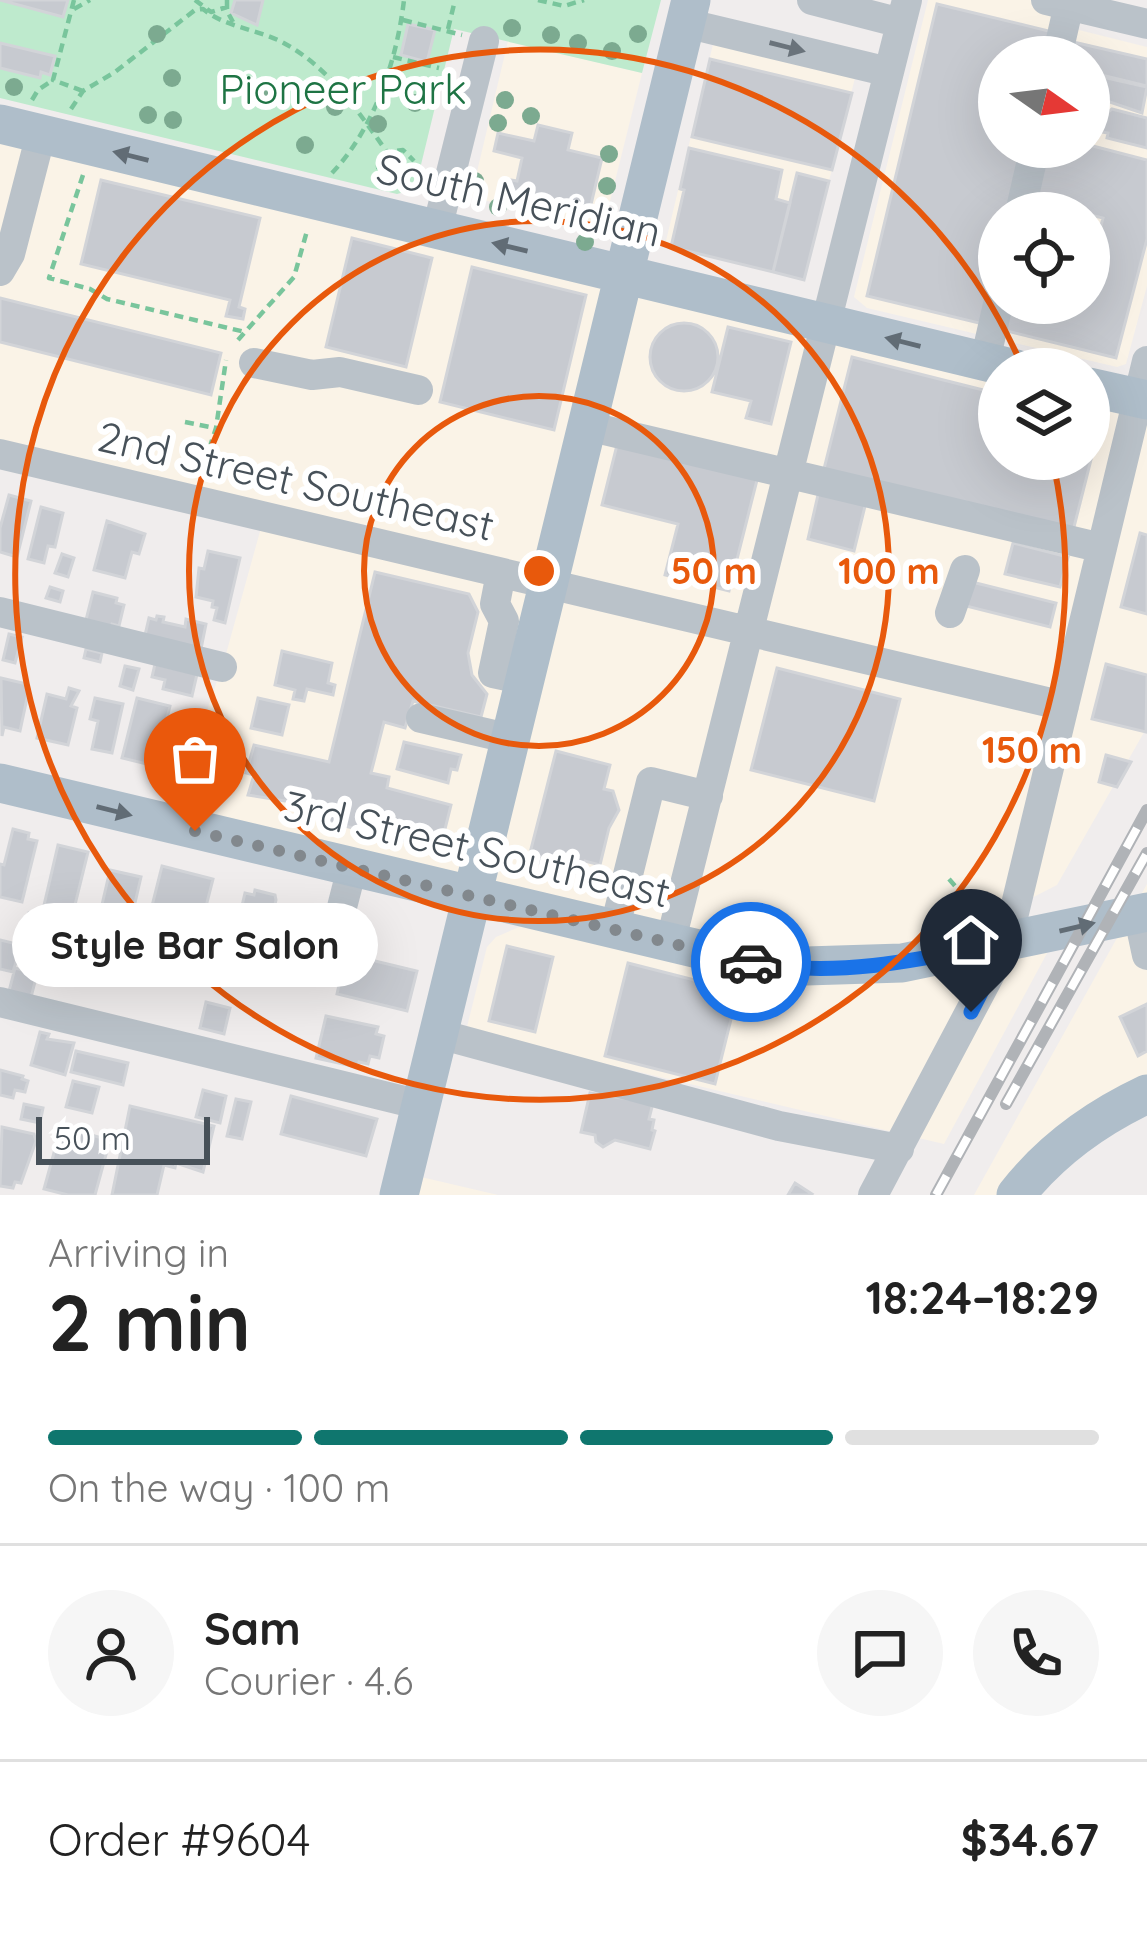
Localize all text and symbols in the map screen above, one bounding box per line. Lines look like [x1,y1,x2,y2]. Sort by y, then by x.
north arrow [978,36,1110,168]
map controls [978,36,1110,480]
one-way arrow [769,38,806,57]
park label: Pioneer Park [219,62,467,115]
street label: South Meridian [372,141,666,258]
one-way arrow [112,146,149,165]
button: locate [978,192,1110,324]
one-way arrow [491,237,528,256]
one-way arrow [883,331,921,350]
button: layers [978,348,1110,480]
street label: 2nd Street Southeast [93,409,499,552]
text: 50 m [671,548,757,593]
text: 100 m [838,548,940,593]
centre of rings [518,550,560,592]
pin [144,708,246,831]
icon: bag [162,726,228,792]
text: 150 m [982,727,1082,772]
street label: 3rd Street Southeast [279,778,675,919]
one-way arrow [95,802,132,821]
pin [920,889,1022,1012]
courier [691,902,811,1022]
callout: Style Bar Salon [12,903,378,987]
icon: home [938,907,1004,973]
one-way arrow [1059,916,1097,935]
text: Style Bar Salon [50,920,340,969]
icon: car [718,929,784,995]
scale bar [36,1111,210,1164]
text: 50 m [54,1117,131,1158]
text: Arriving in [48,1228,229,1277]
text: 18:24–18:29 [865,1269,1099,1325]
text: 2 min [48,1273,251,1371]
text: On the way · 100 m [48,1463,390,1512]
button: person [48,1590,174,1716]
button: chat [817,1590,943,1716]
button: phone [973,1590,1099,1716]
text: Sam [204,1600,301,1656]
text: Courier · 4.6 [204,1656,413,1705]
text: Order #9604 [48,1811,310,1867]
text: $34.67 [961,1811,1099,1867]

